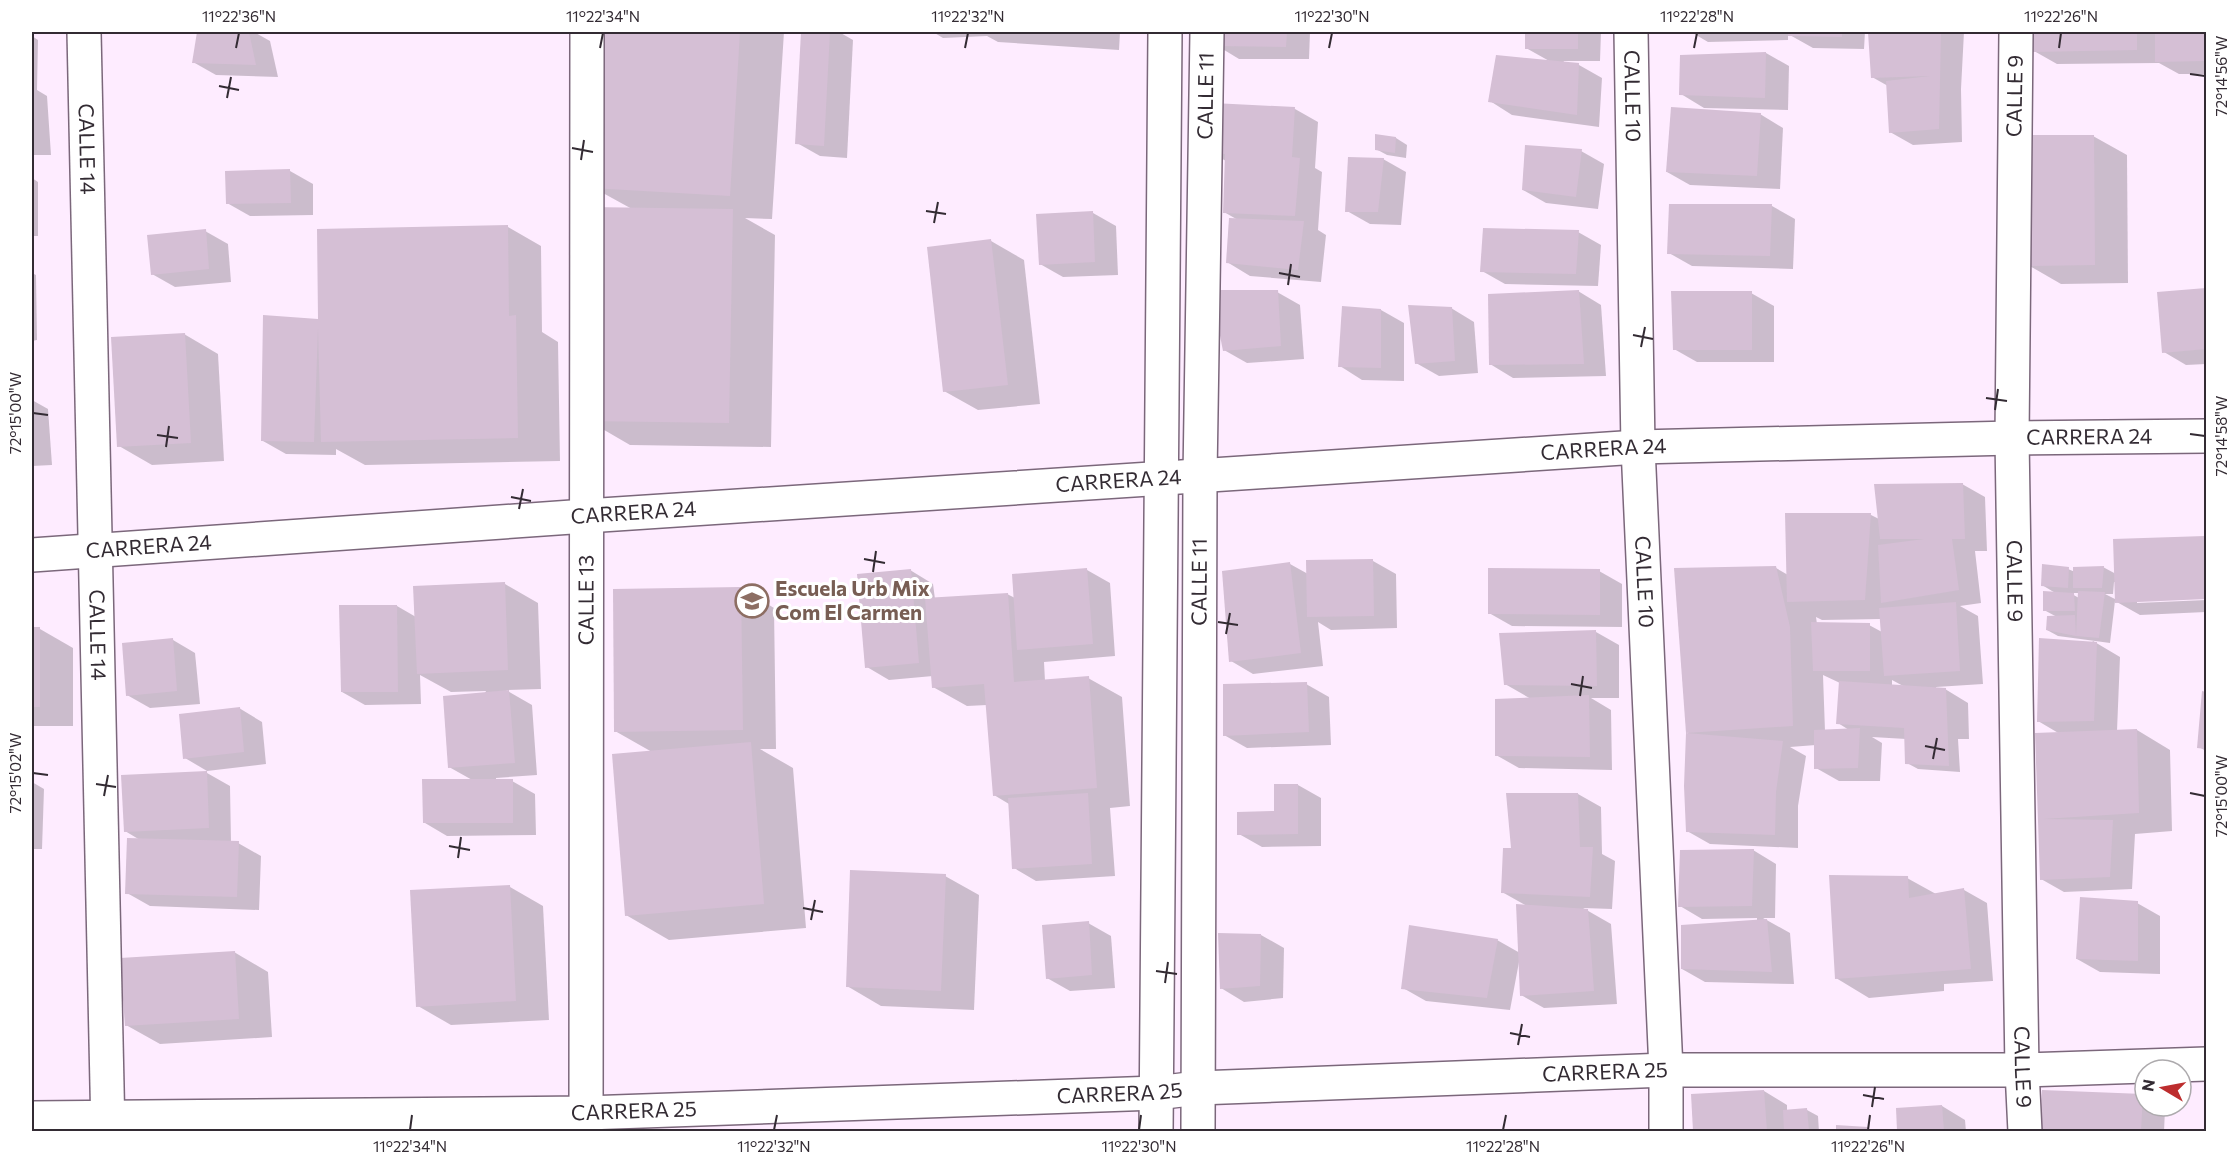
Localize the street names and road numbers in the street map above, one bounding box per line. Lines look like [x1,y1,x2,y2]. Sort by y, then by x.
street label: CALLE 10 [1620,50,1647,142]
street label: CALLE 11 [1191,52,1218,140]
street label: CALLE 9 [2000,55,2027,137]
street label: CALLE 14 [75,103,102,195]
street label: CARRERA 24 [2026,423,2153,449]
street label: CARRERA 24 [1540,432,1667,464]
street label: CARRERA 24 [1055,463,1182,496]
street label: CARRERA 24 [570,495,698,528]
street label: CARRERA 24 [85,528,213,562]
street label: CALLE 10 [1631,535,1660,628]
street label: CALLE 11 [1186,538,1211,626]
street label: CALLE 9 [2003,540,2029,622]
street label: CALLE 13 [572,555,598,645]
street label: CALLE 14 [85,589,112,681]
street label: CALLE 9 [2010,1026,2038,1108]
street label: CARRERA 25 [1542,1056,1668,1086]
street label: CARRERA 25 [1056,1076,1184,1107]
street label: CARRERA 25 [571,1095,697,1124]

